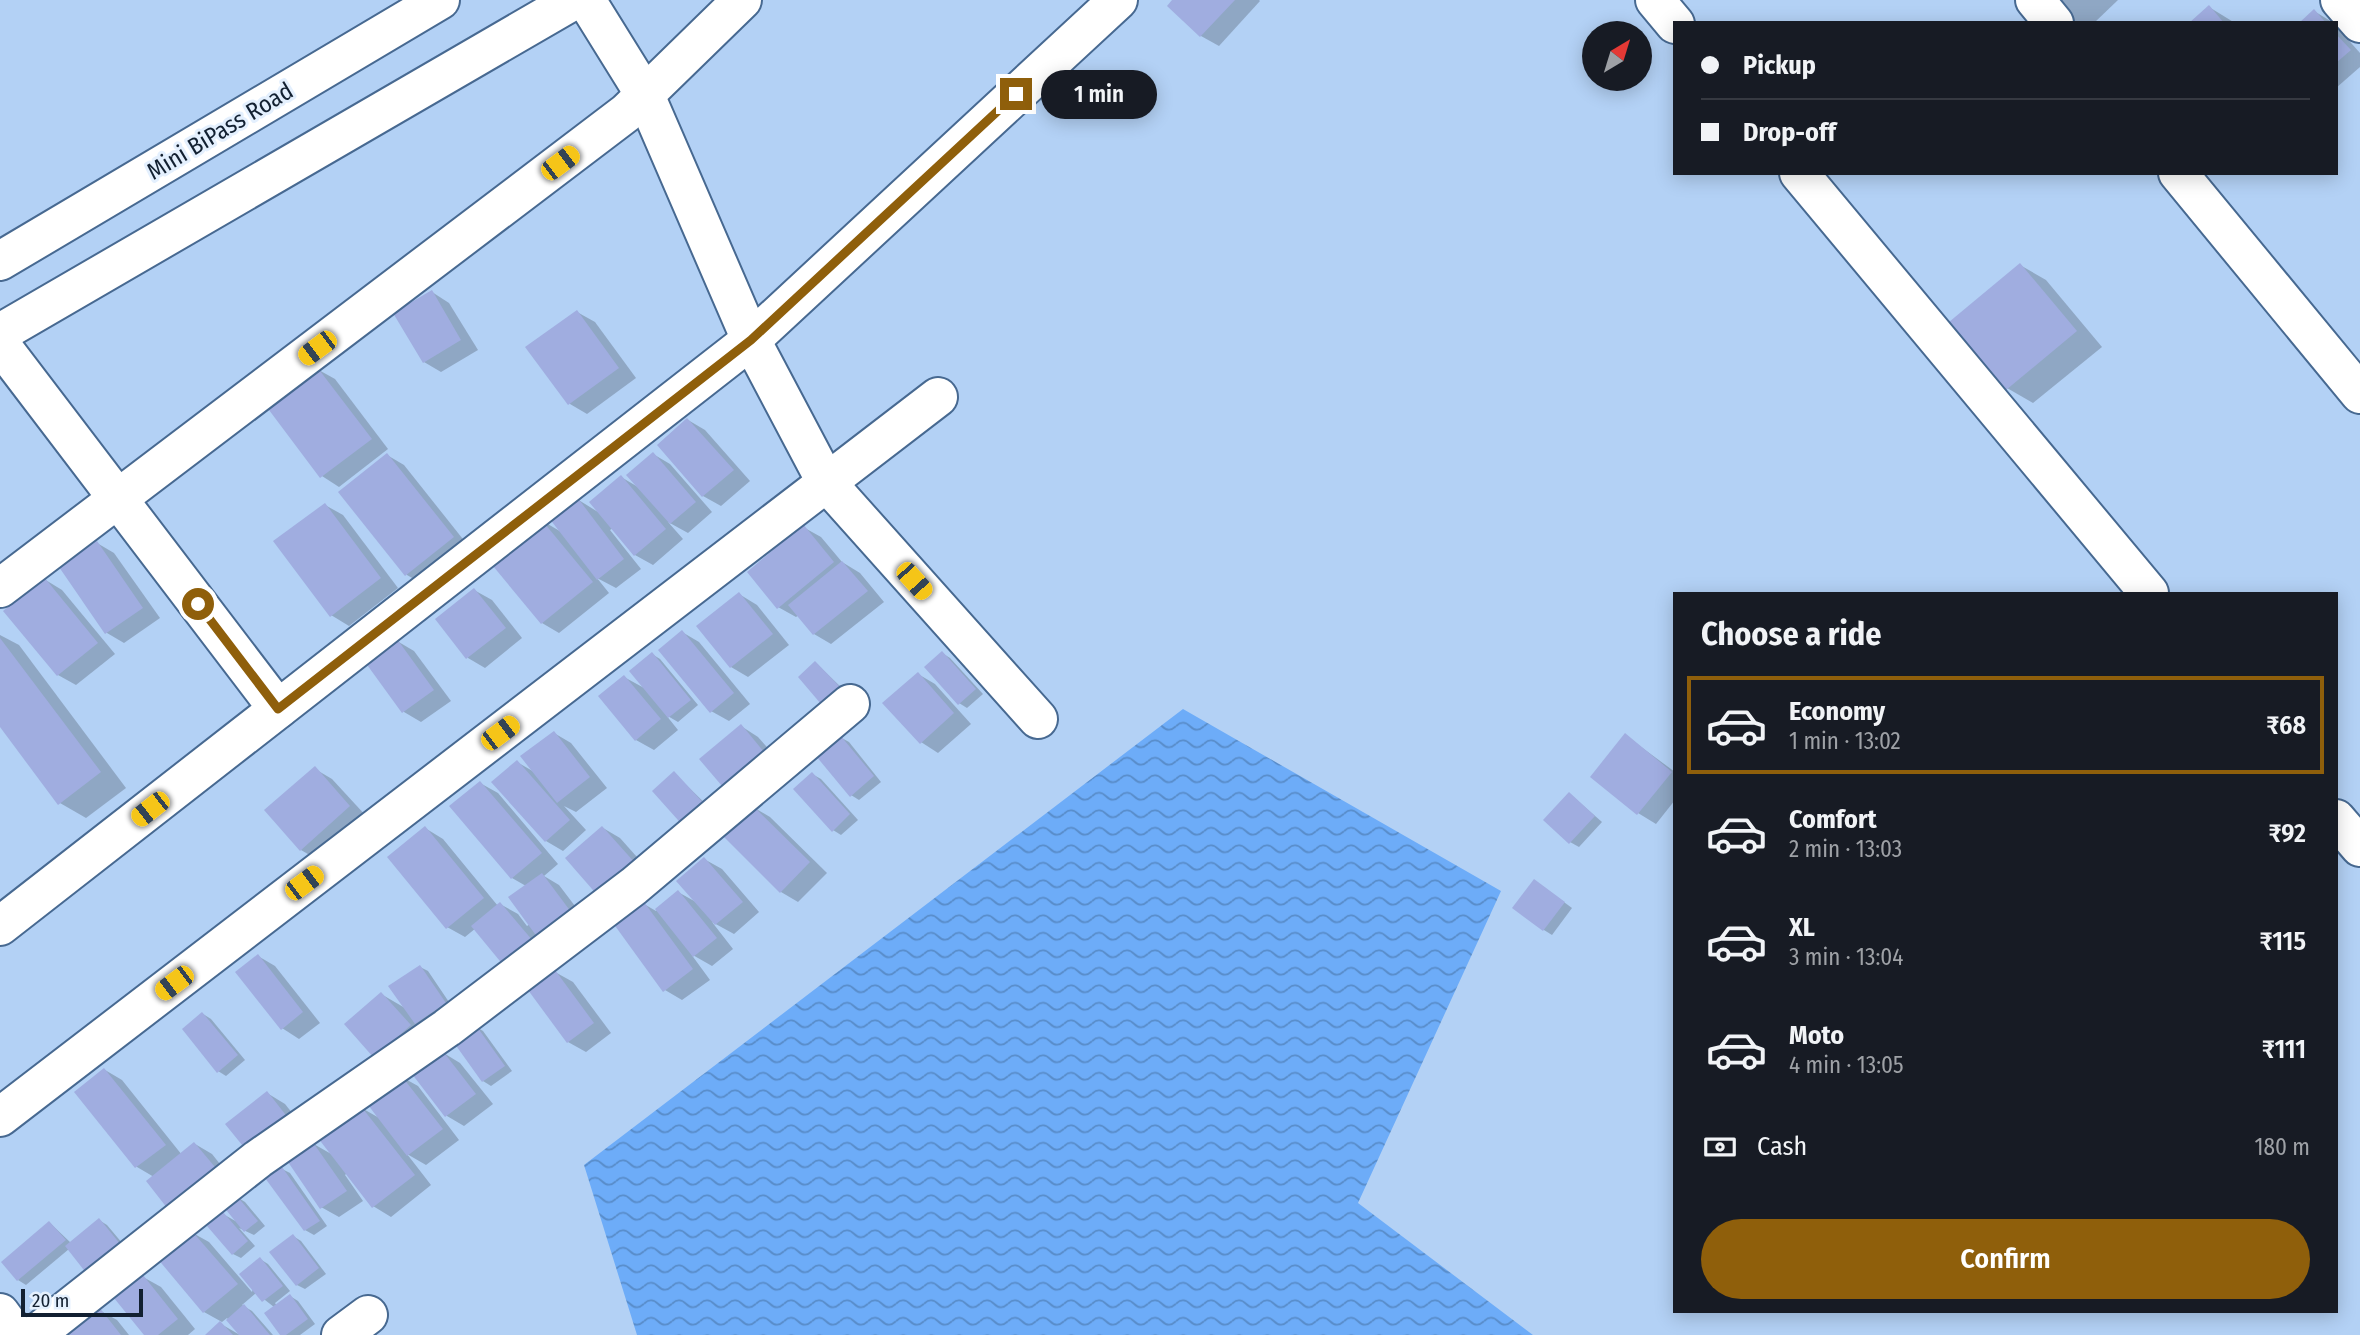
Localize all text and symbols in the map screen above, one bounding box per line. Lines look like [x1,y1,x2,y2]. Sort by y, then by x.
north arrow [1582,21,1652,91]
map controls [1582,21,1652,91]
text: Pickup [1743,50,1816,81]
callout: 1 min [1040,70,1156,119]
street label: Mini BiPass Road [142,76,298,186]
route end [1000,78,1032,110]
text: 1 min [1074,80,1124,108]
text: Drop-off [1743,117,1836,148]
car [537,142,584,184]
car [294,327,341,369]
car [893,558,936,604]
route start [182,588,214,620]
text: Choose a ride [1701,615,1882,653]
icon: car [1705,694,1768,757]
text: Economy [1789,696,1885,727]
text: ₹68 [2266,710,2306,741]
car [477,712,524,754]
text: 1 min · 13:02 [1789,727,1901,755]
car [127,788,174,830]
icon: car [1705,802,1768,865]
text: Comfort [1789,804,1877,835]
text: ₹92 [2269,818,2306,849]
text: 2 min · 13:03 [1789,835,1902,863]
car [281,862,328,904]
icon: car [1705,910,1768,973]
text: XL [1789,912,1815,943]
text: ₹115 [2260,926,2306,957]
text: 3 min · 13:04 [1789,943,1903,971]
car [151,962,198,1004]
icon: car [1705,1018,1768,1081]
text: Moto [1789,1020,1844,1051]
text: ₹111 [2262,1034,2306,1065]
text: 4 min · 13:05 [1789,1051,1904,1079]
icon: cash [1701,1128,1739,1166]
text: Cash [1757,1131,1807,1162]
text: 180 m [2254,1133,2310,1161]
button: Confirm [1701,1219,2310,1299]
scale bar [21,1286,144,1318]
text: 20 m [32,1289,69,1312]

